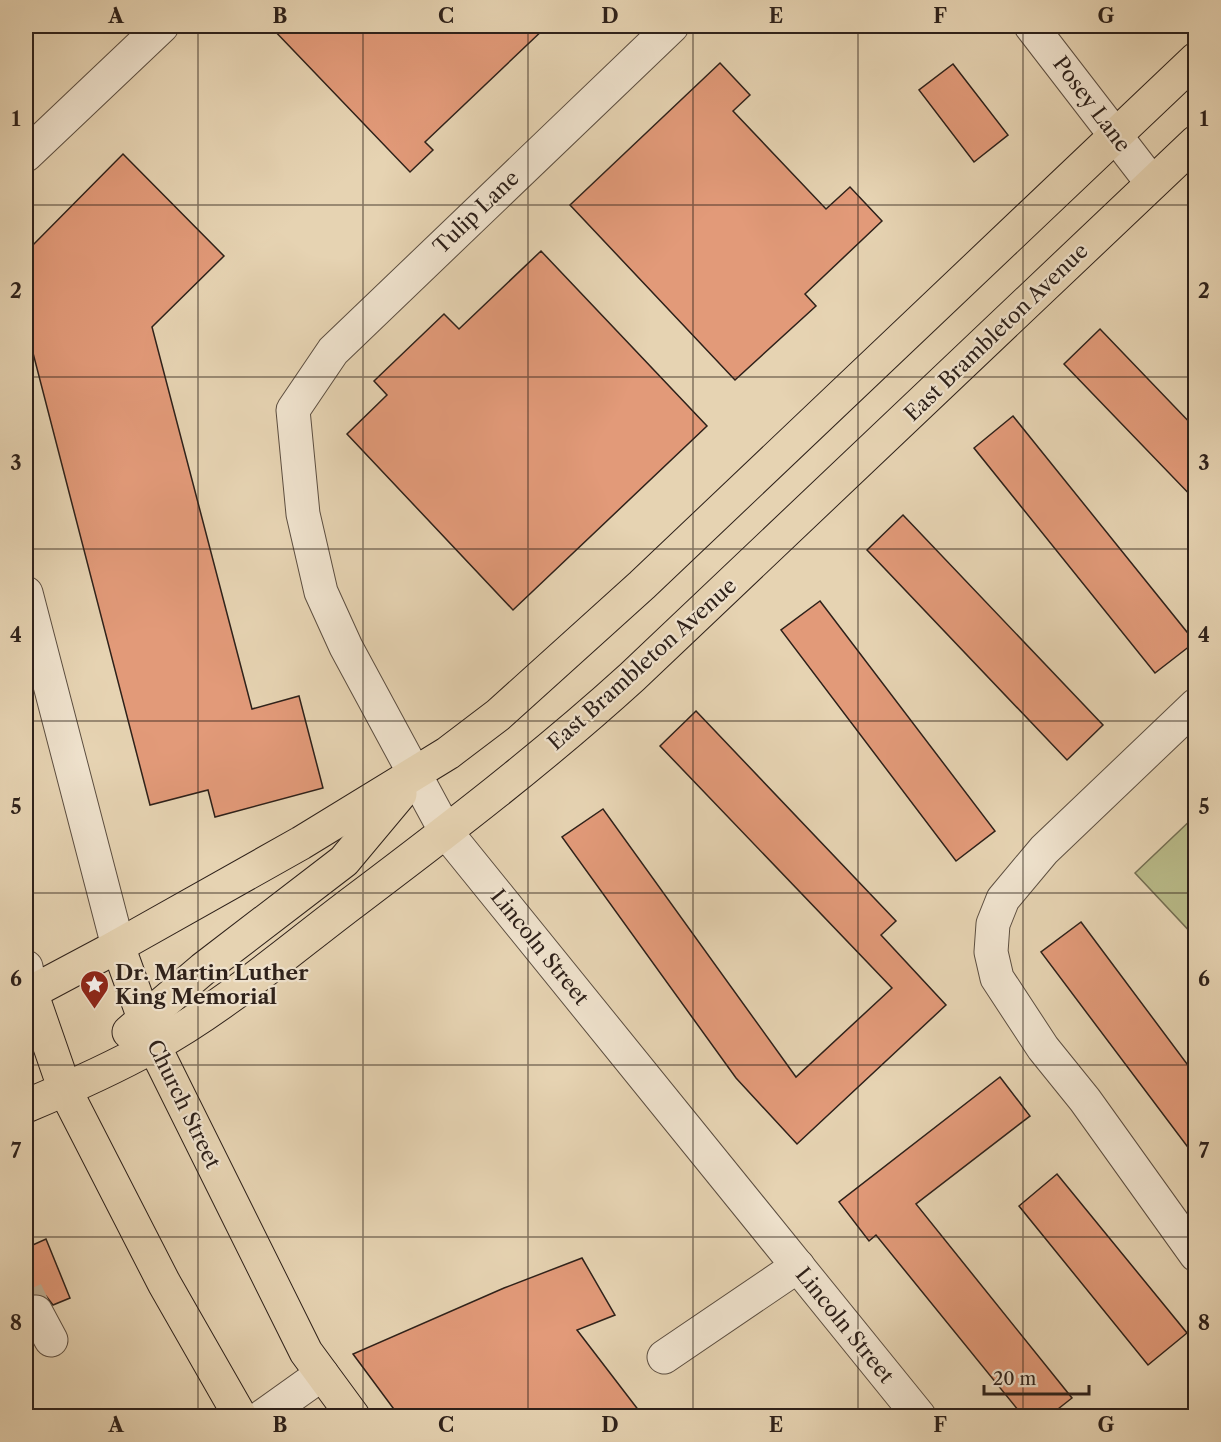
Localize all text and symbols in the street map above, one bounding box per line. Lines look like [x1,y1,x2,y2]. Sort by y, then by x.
text: A [107,4,124,28]
text: B [273,4,288,28]
text: C [438,4,454,28]
text: D [601,4,619,28]
text: E [769,4,783,28]
text: F [933,4,947,28]
text: G [1098,4,1115,28]
street label: Posey Lane [1048,51,1136,157]
text: 1 [12,107,21,131]
text: 1 [1200,107,1209,131]
street label: Tulip Lane [428,165,524,259]
street label: East Brambleton Avenue [899,238,1093,426]
text: 2 [10,279,22,303]
text: 2 [1198,279,1210,303]
text: 3 [10,451,22,475]
text: 3 [1198,451,1210,475]
street label: East Brambleton Avenue [543,573,741,755]
text: 4 [10,623,22,647]
text: 4 [1198,623,1210,647]
text: 5 [10,795,22,819]
text: 5 [1198,795,1210,819]
street label: Lincoln Street [486,884,595,1010]
place label: Dr. Martin Luther King Memorial [115,960,309,1009]
text: 6 [10,967,22,991]
text: 6 [1198,967,1210,991]
place icon: Dr. Martin Luther King Memorial [78,968,110,1010]
street label: Church Street [142,1036,226,1173]
text: 7 [11,1139,22,1163]
text: 7 [1199,1139,1210,1163]
street label: Lincoln Street [791,1262,900,1388]
text: 8 [10,1311,22,1335]
text: 8 [1198,1311,1210,1335]
scale bar [984,1358,1089,1396]
text: 20 m [993,1368,1037,1390]
text: A [107,1413,124,1437]
text: B [273,1413,288,1437]
text: C [438,1413,454,1437]
text: D [601,1413,619,1437]
text: E [769,1413,783,1437]
text: F [933,1413,947,1437]
text: G [1098,1413,1115,1437]

